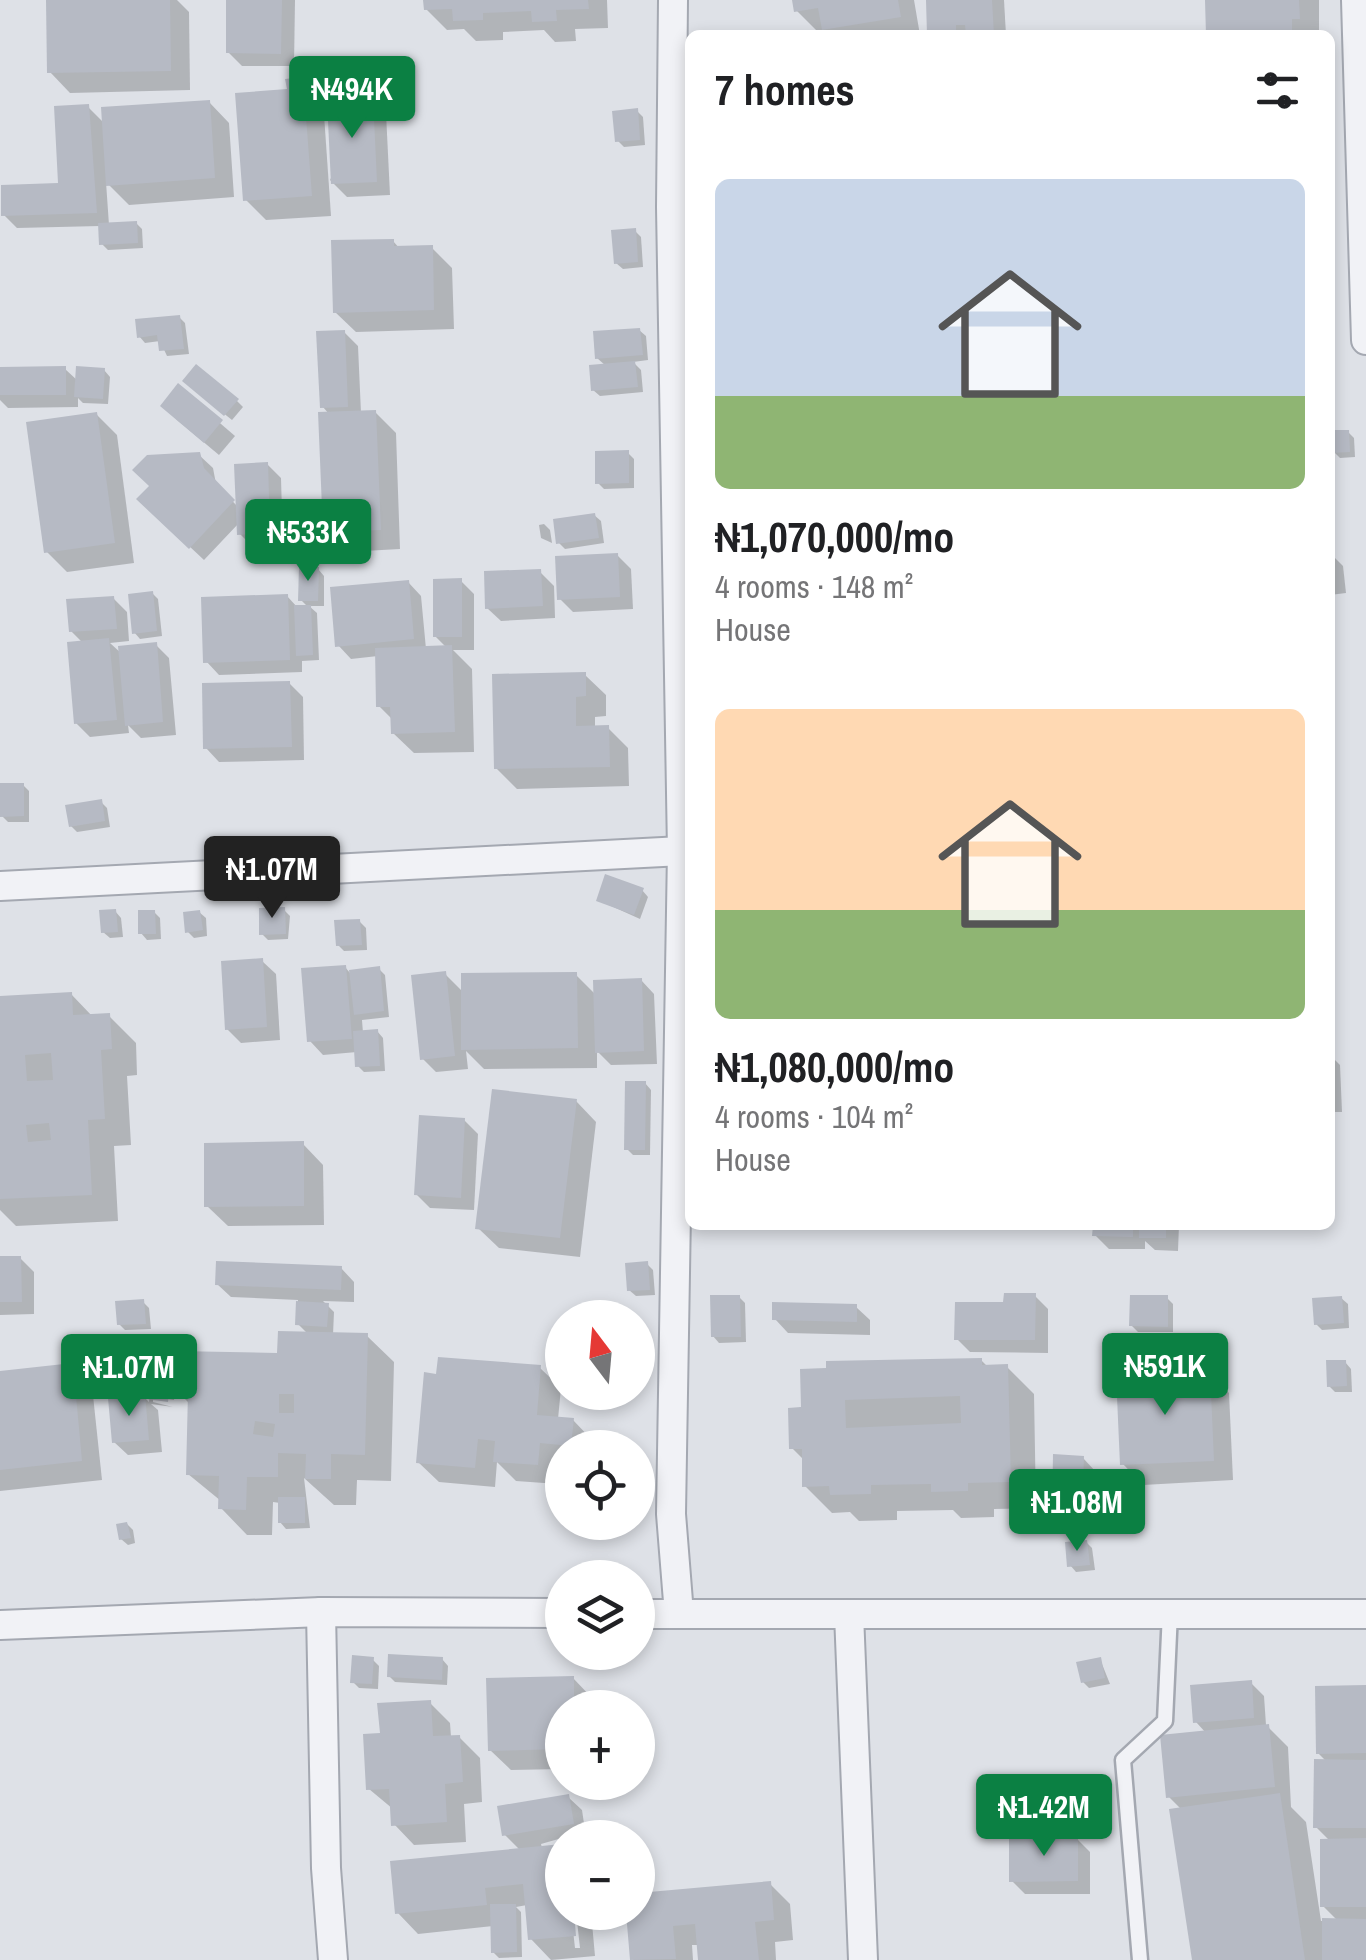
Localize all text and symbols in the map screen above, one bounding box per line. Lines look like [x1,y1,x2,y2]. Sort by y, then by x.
pin: ₦494K [282,56,422,141]
text: 7 homes [715,62,855,118]
icon: filters [1250,63,1305,118]
text: ₦494K [311,67,393,110]
icon: home [920,244,1100,424]
pin: ₦533K [238,499,378,584]
text: ₦1,070,000/mo [715,509,954,565]
text: ₦533K [267,510,349,553]
text: 4 rooms · 148 m² [715,565,913,608]
text: House [715,608,791,651]
icon: home [920,774,1100,954]
pin: ₦1.07M [191,836,353,921]
text: ₦1.07M [226,847,318,890]
text: ₦1,080,000/mo [715,1039,954,1095]
text: 4 rooms · 104 m² [715,1095,913,1138]
text: House [715,1138,791,1181]
north arrow [545,1300,655,1410]
map controls [545,1300,655,1930]
pin: ₦591K [1095,1333,1235,1418]
pin: ₦1.07M [48,1334,210,1419]
text: ₦591K [1124,1344,1206,1387]
text: ₦1.07M [83,1345,175,1388]
button: locate [545,1430,655,1540]
pin: ₦1.08M [996,1469,1158,1554]
text: ₦1.08M [1031,1480,1123,1523]
button: layers [545,1560,655,1670]
button: + [545,1690,655,1800]
pin: ₦1.42M [963,1774,1125,1859]
text: ₦1.42M [998,1785,1090,1828]
button: − [545,1820,655,1930]

